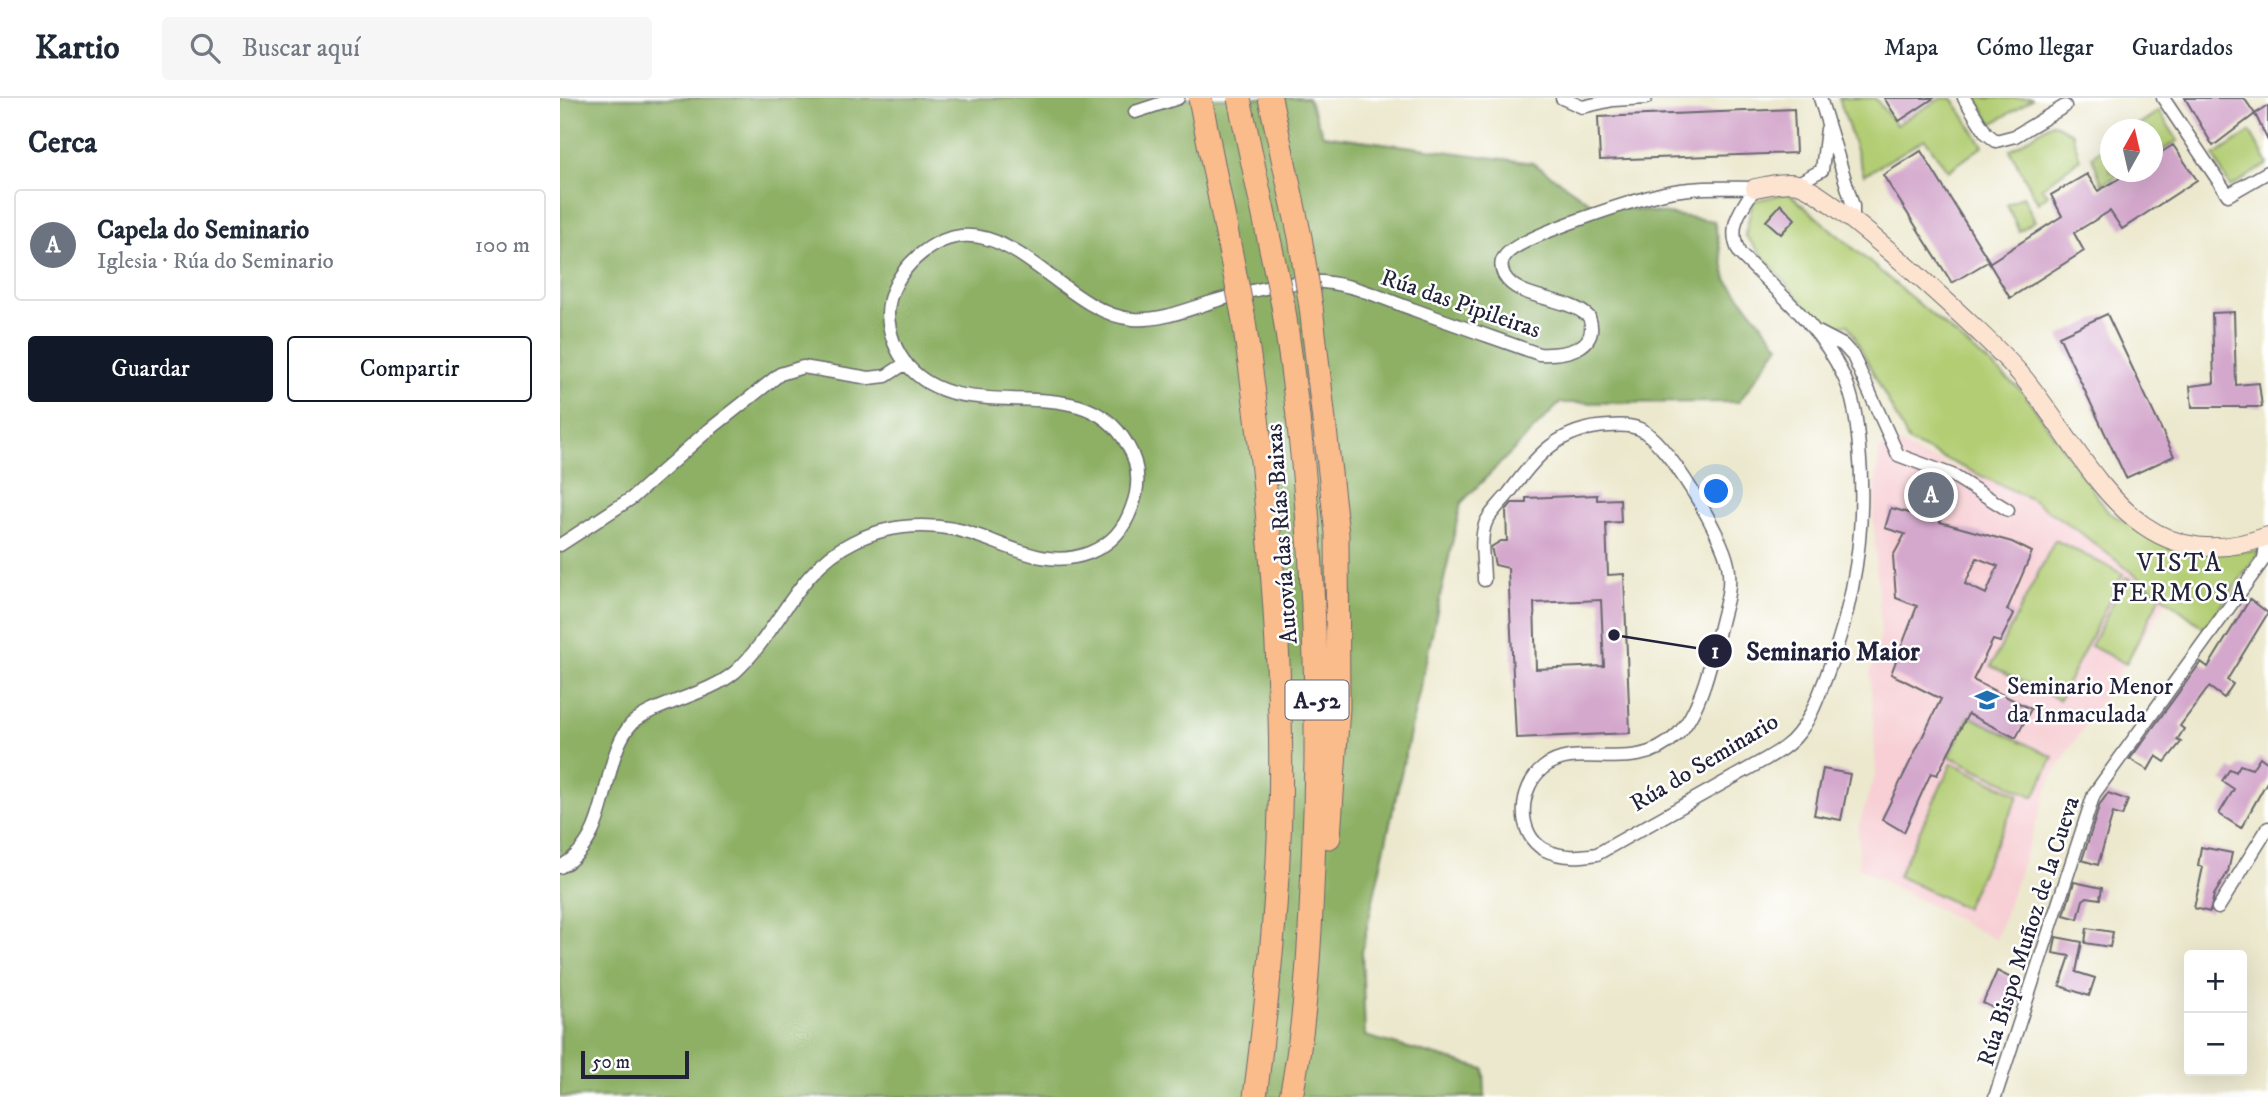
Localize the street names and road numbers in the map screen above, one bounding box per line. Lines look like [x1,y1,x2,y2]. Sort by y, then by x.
street label: Rúa das Pipileiras [1377,263,1544,345]
street label: Autovía das Rías Baixas [1259,423,1305,645]
road number: A-52 [1286,680,1348,720]
street label: Rúa do Seminario [1625,707,1784,819]
street label: Rúa Bispo Muñoz de la Cueva [1971,792,2087,1070]

